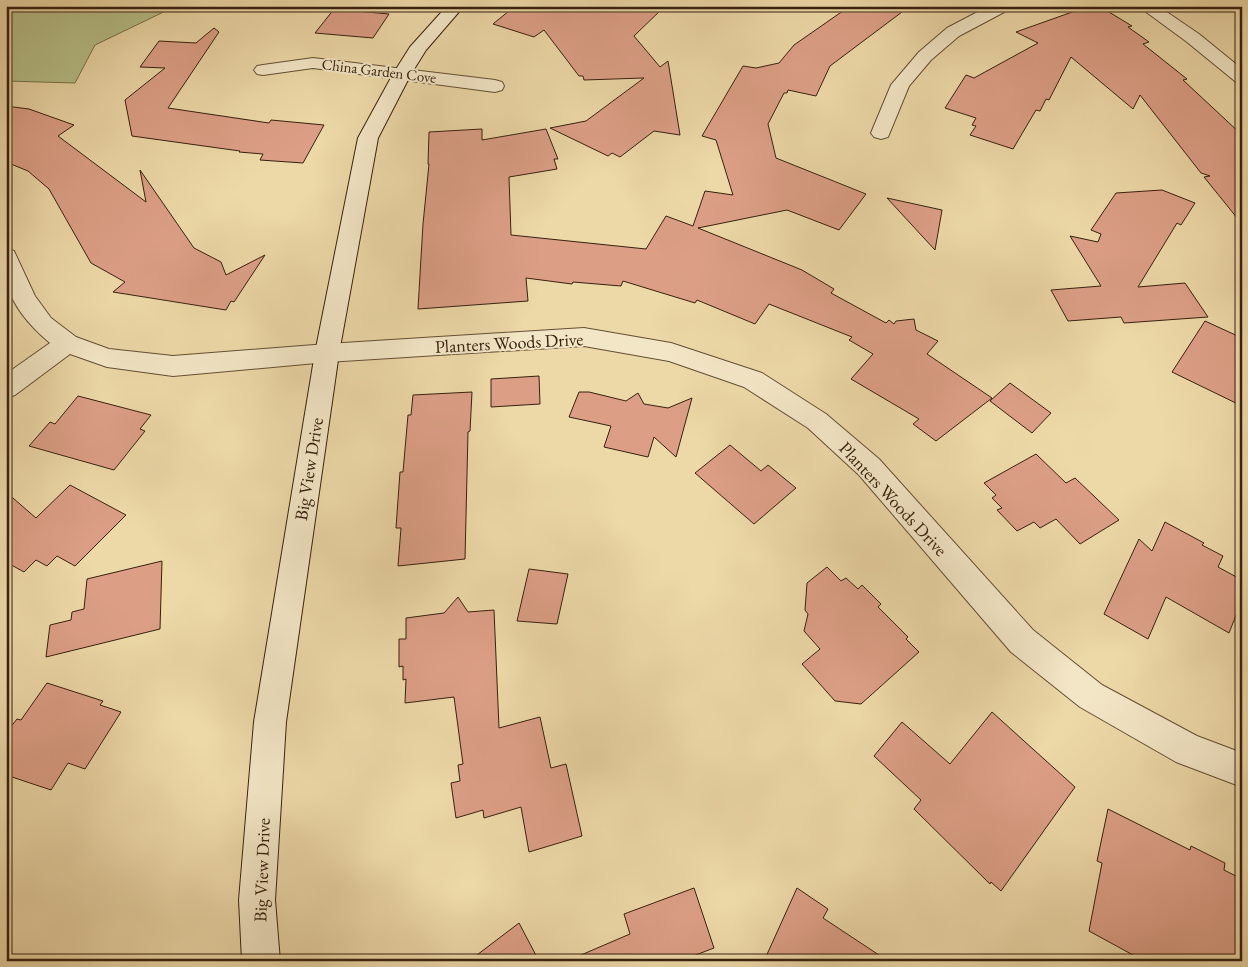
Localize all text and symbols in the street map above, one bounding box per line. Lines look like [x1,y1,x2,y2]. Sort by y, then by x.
street label: China Garden Cove [321,54,438,87]
street label: Planters Woods Drive [434,327,584,358]
street label: Big View Drive [289,416,328,522]
street label: Planters Woods Drive [834,437,952,561]
street label: Big View Drive [248,818,275,922]

